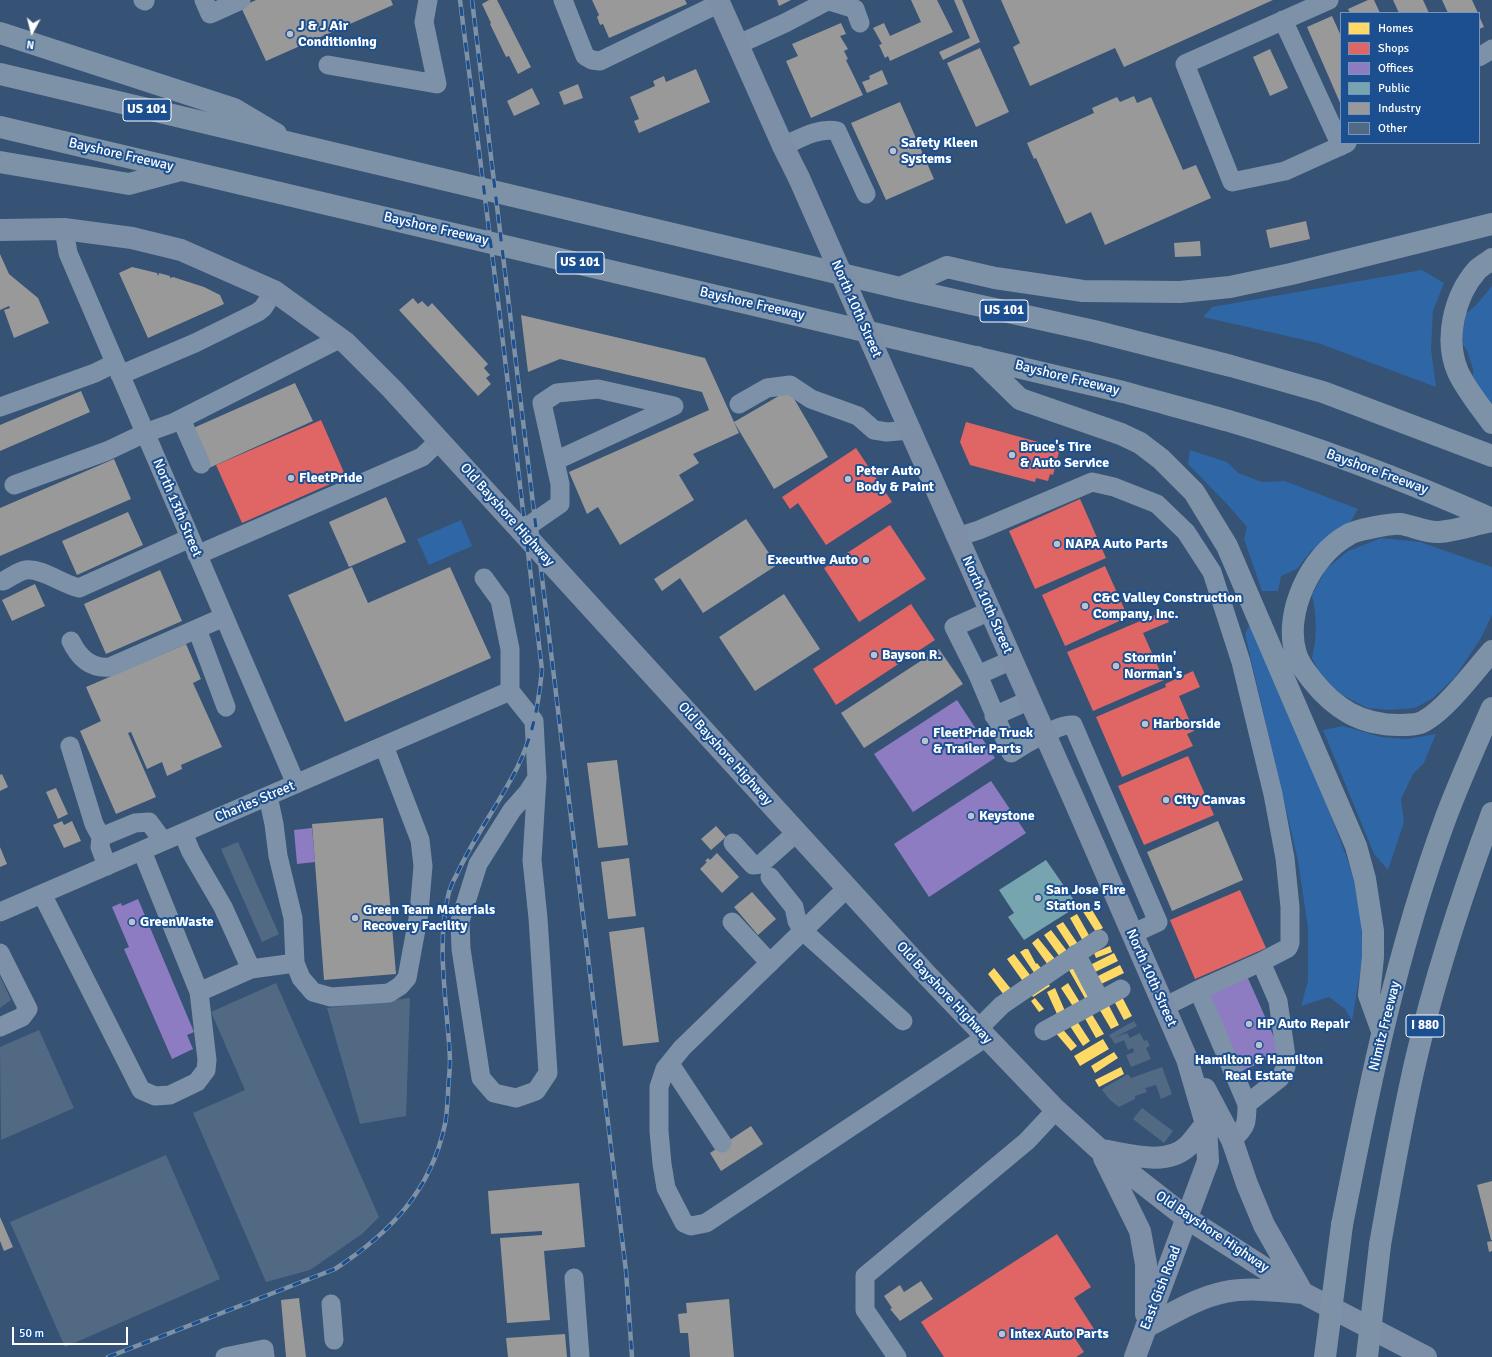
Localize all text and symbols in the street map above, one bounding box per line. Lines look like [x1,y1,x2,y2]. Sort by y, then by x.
north arrow [12,12,52,52]
legend [1340,12,1480,144]
place label: J & J Air Conditioning [298,18,377,50]
text: Homes [1378,21,1413,36]
marker: J & J Air Conditioning [285,29,295,39]
text: N [26,37,35,51]
text: Shops [1378,41,1409,56]
text: Offices [1378,61,1413,76]
text: Public [1378,81,1410,96]
road number: US 101 [123,99,171,121]
text: Industry [1378,101,1421,116]
text: Other [1378,121,1407,136]
street label: Bayshore Freeway [67,135,175,175]
place label: Safety Kleen Systems [901,135,978,168]
marker: Safety Kleen Systems [888,146,898,156]
street label: Bayshore Freeway [382,209,490,249]
road number: US 101 [556,252,604,274]
street label: North 10th Street [827,258,885,360]
street label: Bayshore Freeway [698,284,806,324]
road number: US 101 [980,300,1028,322]
street label: Bayshore Freeway [1013,357,1121,399]
place label: Bruce's Tire & Auto Service [1020,439,1109,472]
street label: Bayshore Freeway [1324,446,1430,498]
marker: Bruce's Tire & Auto Service [1007,450,1017,460]
street label: North 13th Street [149,456,205,560]
street label: Old Bayshore Highway [456,460,558,570]
place label: Peter Auto Body & Paint [856,463,934,496]
place label: FleetPride [299,470,362,486]
marker: FleetPride [286,473,296,483]
marker: Peter Auto Body & Paint [843,474,853,484]
place label: NAPA Auto Parts [1065,536,1168,552]
marker: NAPA Auto Parts [1052,539,1062,549]
place label: Executive Auto [767,552,858,568]
street label: North 10th Street [958,554,1016,656]
marker: Executive Auto [861,555,871,565]
place label: C&C Valley Construction Company, Inc. [1093,590,1242,622]
marker: C&C Valley Construction Company, Inc. [1080,601,1090,611]
place label: Bayson R. [882,647,941,663]
marker: Bayson R. [869,650,879,660]
place label: Stormin' Norman's [1124,650,1182,682]
marker: Stormin' Norman's [1111,661,1121,671]
street label: Old Bayshore Highway [674,699,776,809]
place label: Harborside [1153,716,1221,732]
marker: Harborside [1140,719,1150,729]
place label: FleetPride Truck & Trailer Parts [933,725,1033,758]
marker: FleetPride Truck & Trailer Parts [920,736,930,746]
street label: Charles Street [213,778,297,826]
place label: City Canvas [1174,792,1245,808]
marker: City Canvas [1161,795,1171,805]
place label: Keystone [979,808,1035,824]
marker: Keystone [966,811,976,821]
place label: San Jose Fire Station 5 [1046,882,1126,914]
marker: San Jose Fire Station 5 [1033,893,1043,903]
place label: Green Team Materials Recovery Facility [363,902,495,934]
marker: Green Team Materials Recovery Facility [350,913,360,923]
place label: GreenWaste [140,914,214,930]
marker: GreenWaste [127,917,137,927]
street label: North 10th Street [1122,927,1180,1029]
street label: Old Bayshore Highway [892,939,996,1047]
street label: Nimitz Freeway [1366,979,1404,1073]
road number: I 880 [1406,1015,1444,1037]
place label: HP Auto Repair [1257,1016,1350,1032]
marker: HP Auto Repair [1244,1019,1254,1029]
marker: Hamilton & Hamilton Real Estate [1254,1040,1264,1050]
place label: Hamilton & Hamilton Real Estate [1195,1052,1323,1084]
street label: Old Bayshore Highway [1152,1188,1272,1276]
street label: East Gish Road [1137,1244,1185,1332]
scale bar [14,1319,130,1345]
text: 50 m [19,1326,44,1341]
place label: Intex Auto Parts [1010,1326,1109,1342]
marker: Intex Auto Parts [997,1329,1007,1339]

